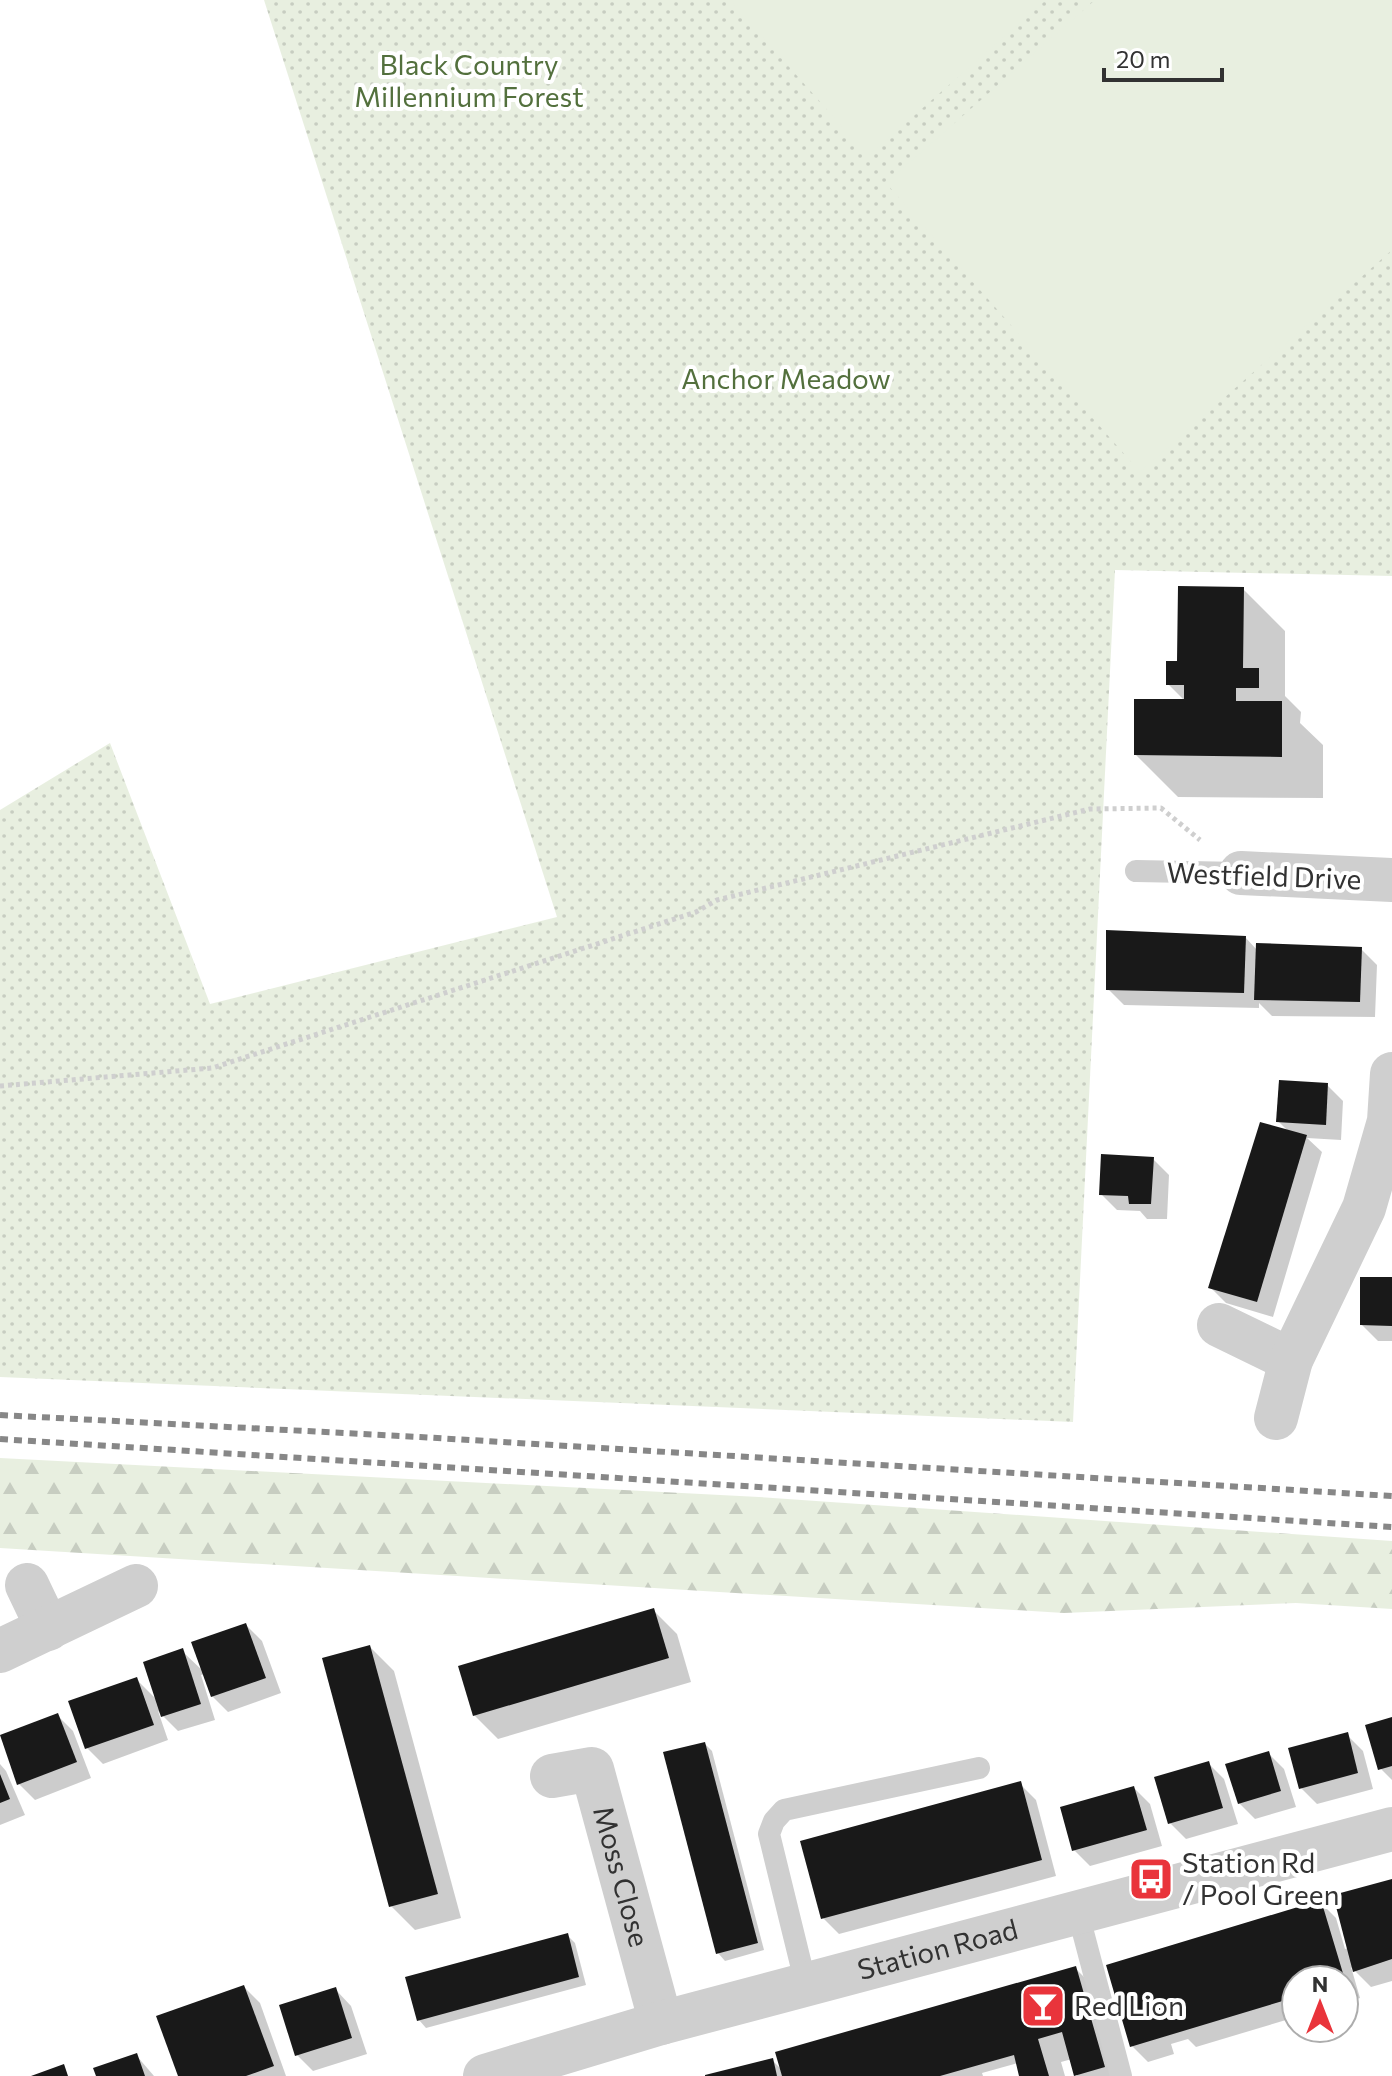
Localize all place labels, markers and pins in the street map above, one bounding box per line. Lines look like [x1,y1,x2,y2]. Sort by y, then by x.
place label: Station Rd / Pool Green [1182,1845,1340,1911]
bus stop icon: Station Rd / Pool Green [1127,1855,1175,1903]
bar icon: Red Lion [1019,1982,1067,2030]
place label: Red Lion [1074,1988,1184,2022]

